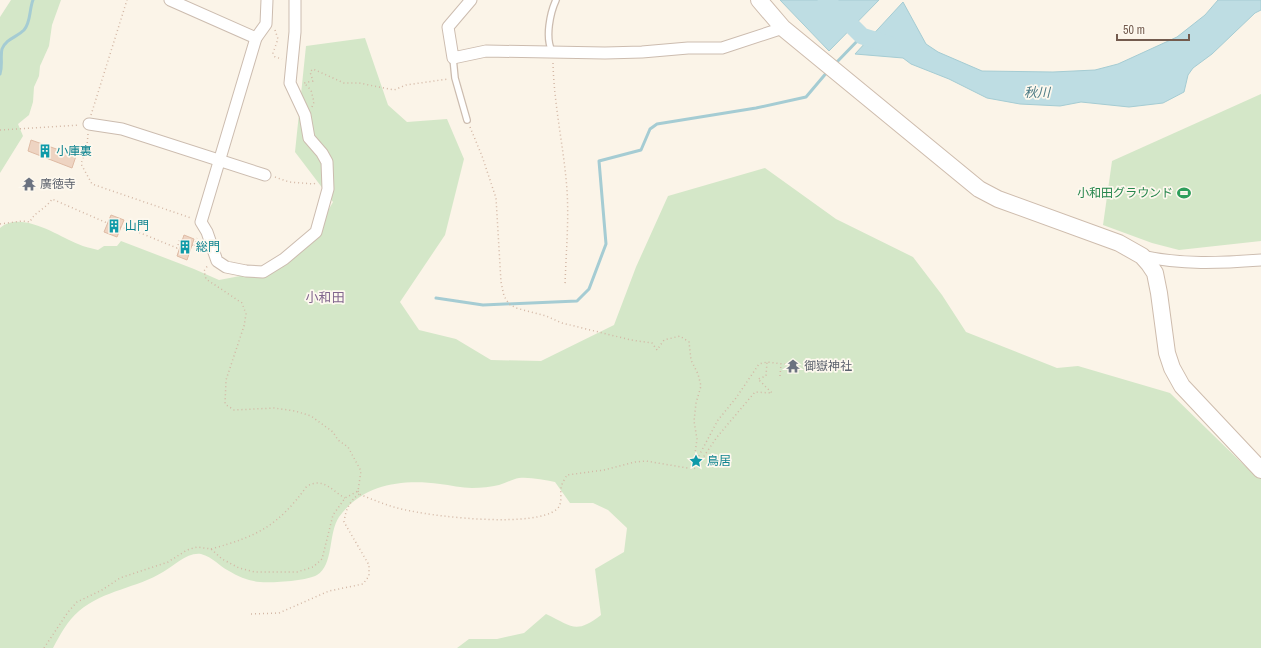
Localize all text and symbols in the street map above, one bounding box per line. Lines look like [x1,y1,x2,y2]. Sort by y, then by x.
scale bar [1117,16,1189,42]
text: 50 m [1123,22,1145,38]
water label: 秋川 [1024,84,1052,101]
building icon: 小庫裏 [37,143,53,159]
place label: 小庫裏 [56,143,92,159]
temple icon: 廣徳寺 [21,176,37,192]
place label: 廣徳寺 [40,176,76,192]
place label: 小和田グラウンド [1077,185,1173,201]
sports icon: 小和田グラウンド [1176,185,1192,201]
building icon: 山門 [106,218,122,234]
place label: 山門 [125,218,149,234]
building icon: 総門 [177,239,193,255]
place label: 総門 [196,239,220,255]
district label: 小和田 [305,289,345,306]
temple icon: 御嶽神社 [785,358,801,374]
place label: 御嶽神社 [804,358,852,374]
place icon: 鳥居 [688,453,704,469]
place label: 鳥居 [707,453,731,469]

